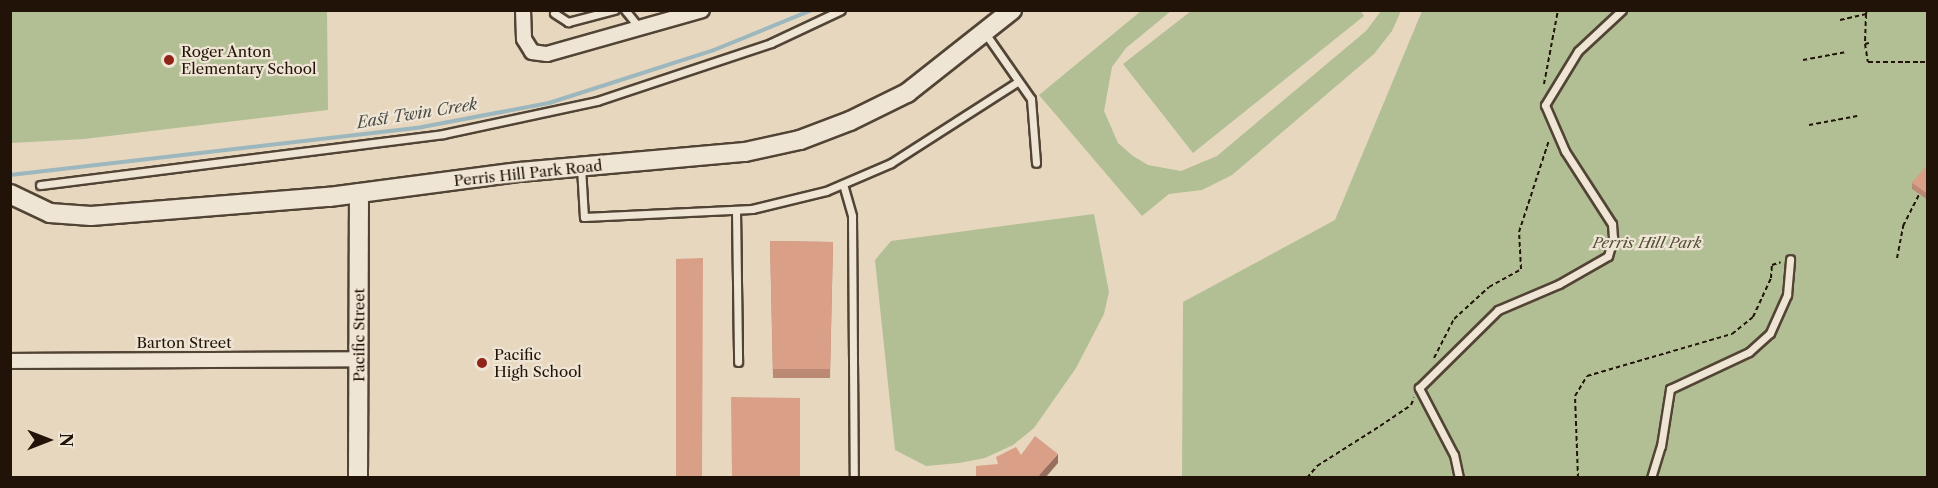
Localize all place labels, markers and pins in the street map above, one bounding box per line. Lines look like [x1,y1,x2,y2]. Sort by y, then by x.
place label: Roger Anton Elementary School [181,42,317,77]
marker: Roger Anton Elementary School [162,53,176,67]
place label: Pacific High School [494,345,582,380]
marker: Pacific High School [475,356,489,370]

